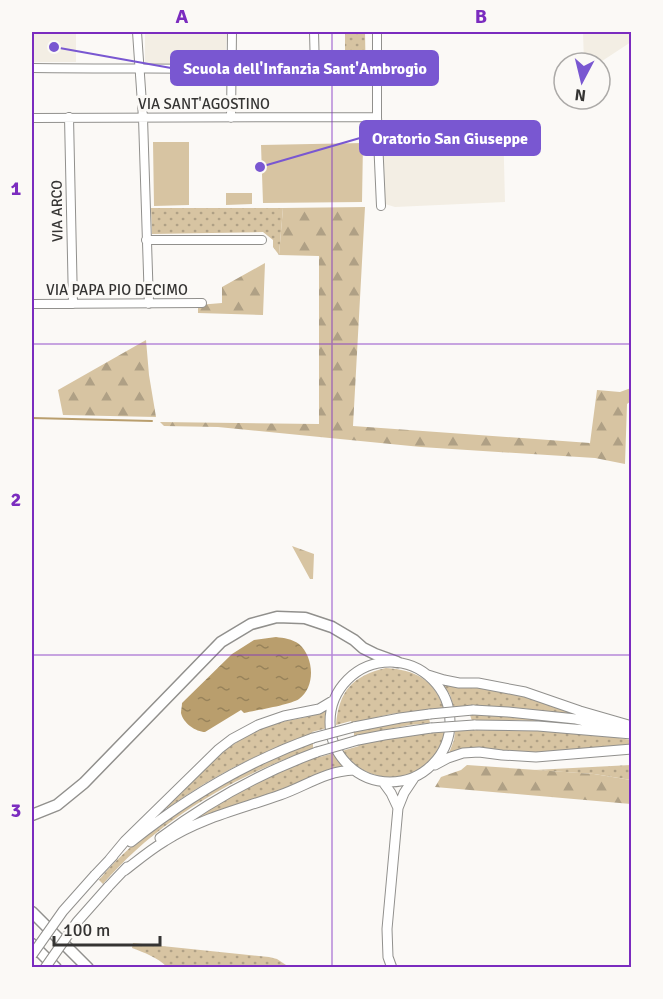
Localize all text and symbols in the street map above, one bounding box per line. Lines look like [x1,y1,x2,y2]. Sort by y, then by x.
text: A [176,4,189,29]
text: B [475,4,487,29]
callout: Scuola dell'Infanzia Sant'Ambrogio [171,51,438,85]
north arrow [552,51,612,111]
text: Scuola dell'Infanzia Sant'Ambrogio [183,59,427,79]
text: N [574,84,587,105]
street label: VIA SANT'AGOSTINO [138,95,270,113]
callout: Oratorio San Giuseppe [360,121,540,155]
text: Oratorio San Giuseppe [372,129,528,149]
text: 1 [11,176,22,201]
street label: VIA ARCO [47,180,67,242]
street label: VIA PAPA PIO DECIMO [46,281,188,299]
text: 2 [11,487,21,512]
text: 3 [11,798,21,823]
scale bar [54,909,160,947]
text: 100 m [63,919,110,941]

